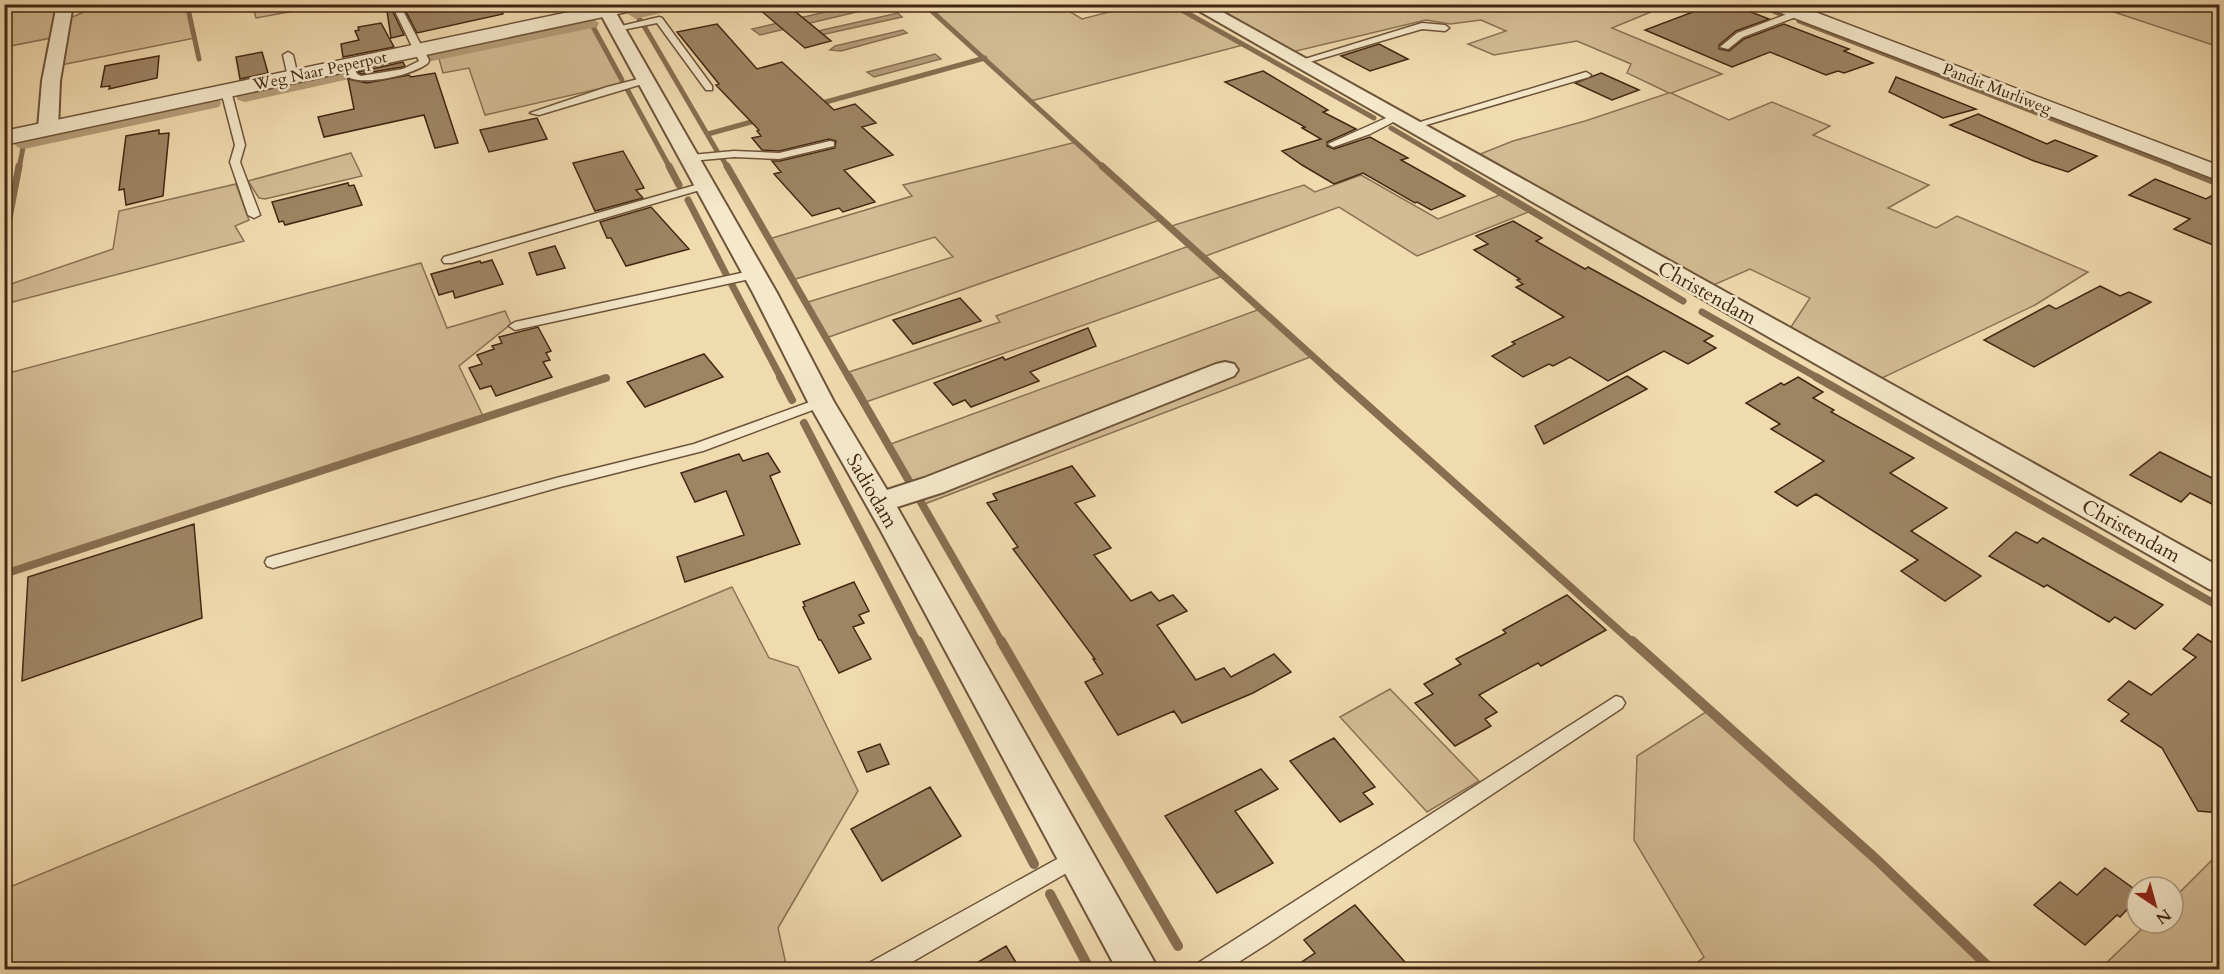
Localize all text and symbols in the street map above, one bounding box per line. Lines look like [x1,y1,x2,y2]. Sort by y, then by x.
street label: Weg Naar Peperpot [250,46,389,96]
street label: Pandit Murliweg [1939,58,2055,120]
street label: Christendam [1653,255,1761,331]
street label: Sadiodam [840,449,904,533]
street label: Christendam [2077,493,2185,569]
north arrow [2125,875,2185,935]
text: N [2151,903,2175,929]

